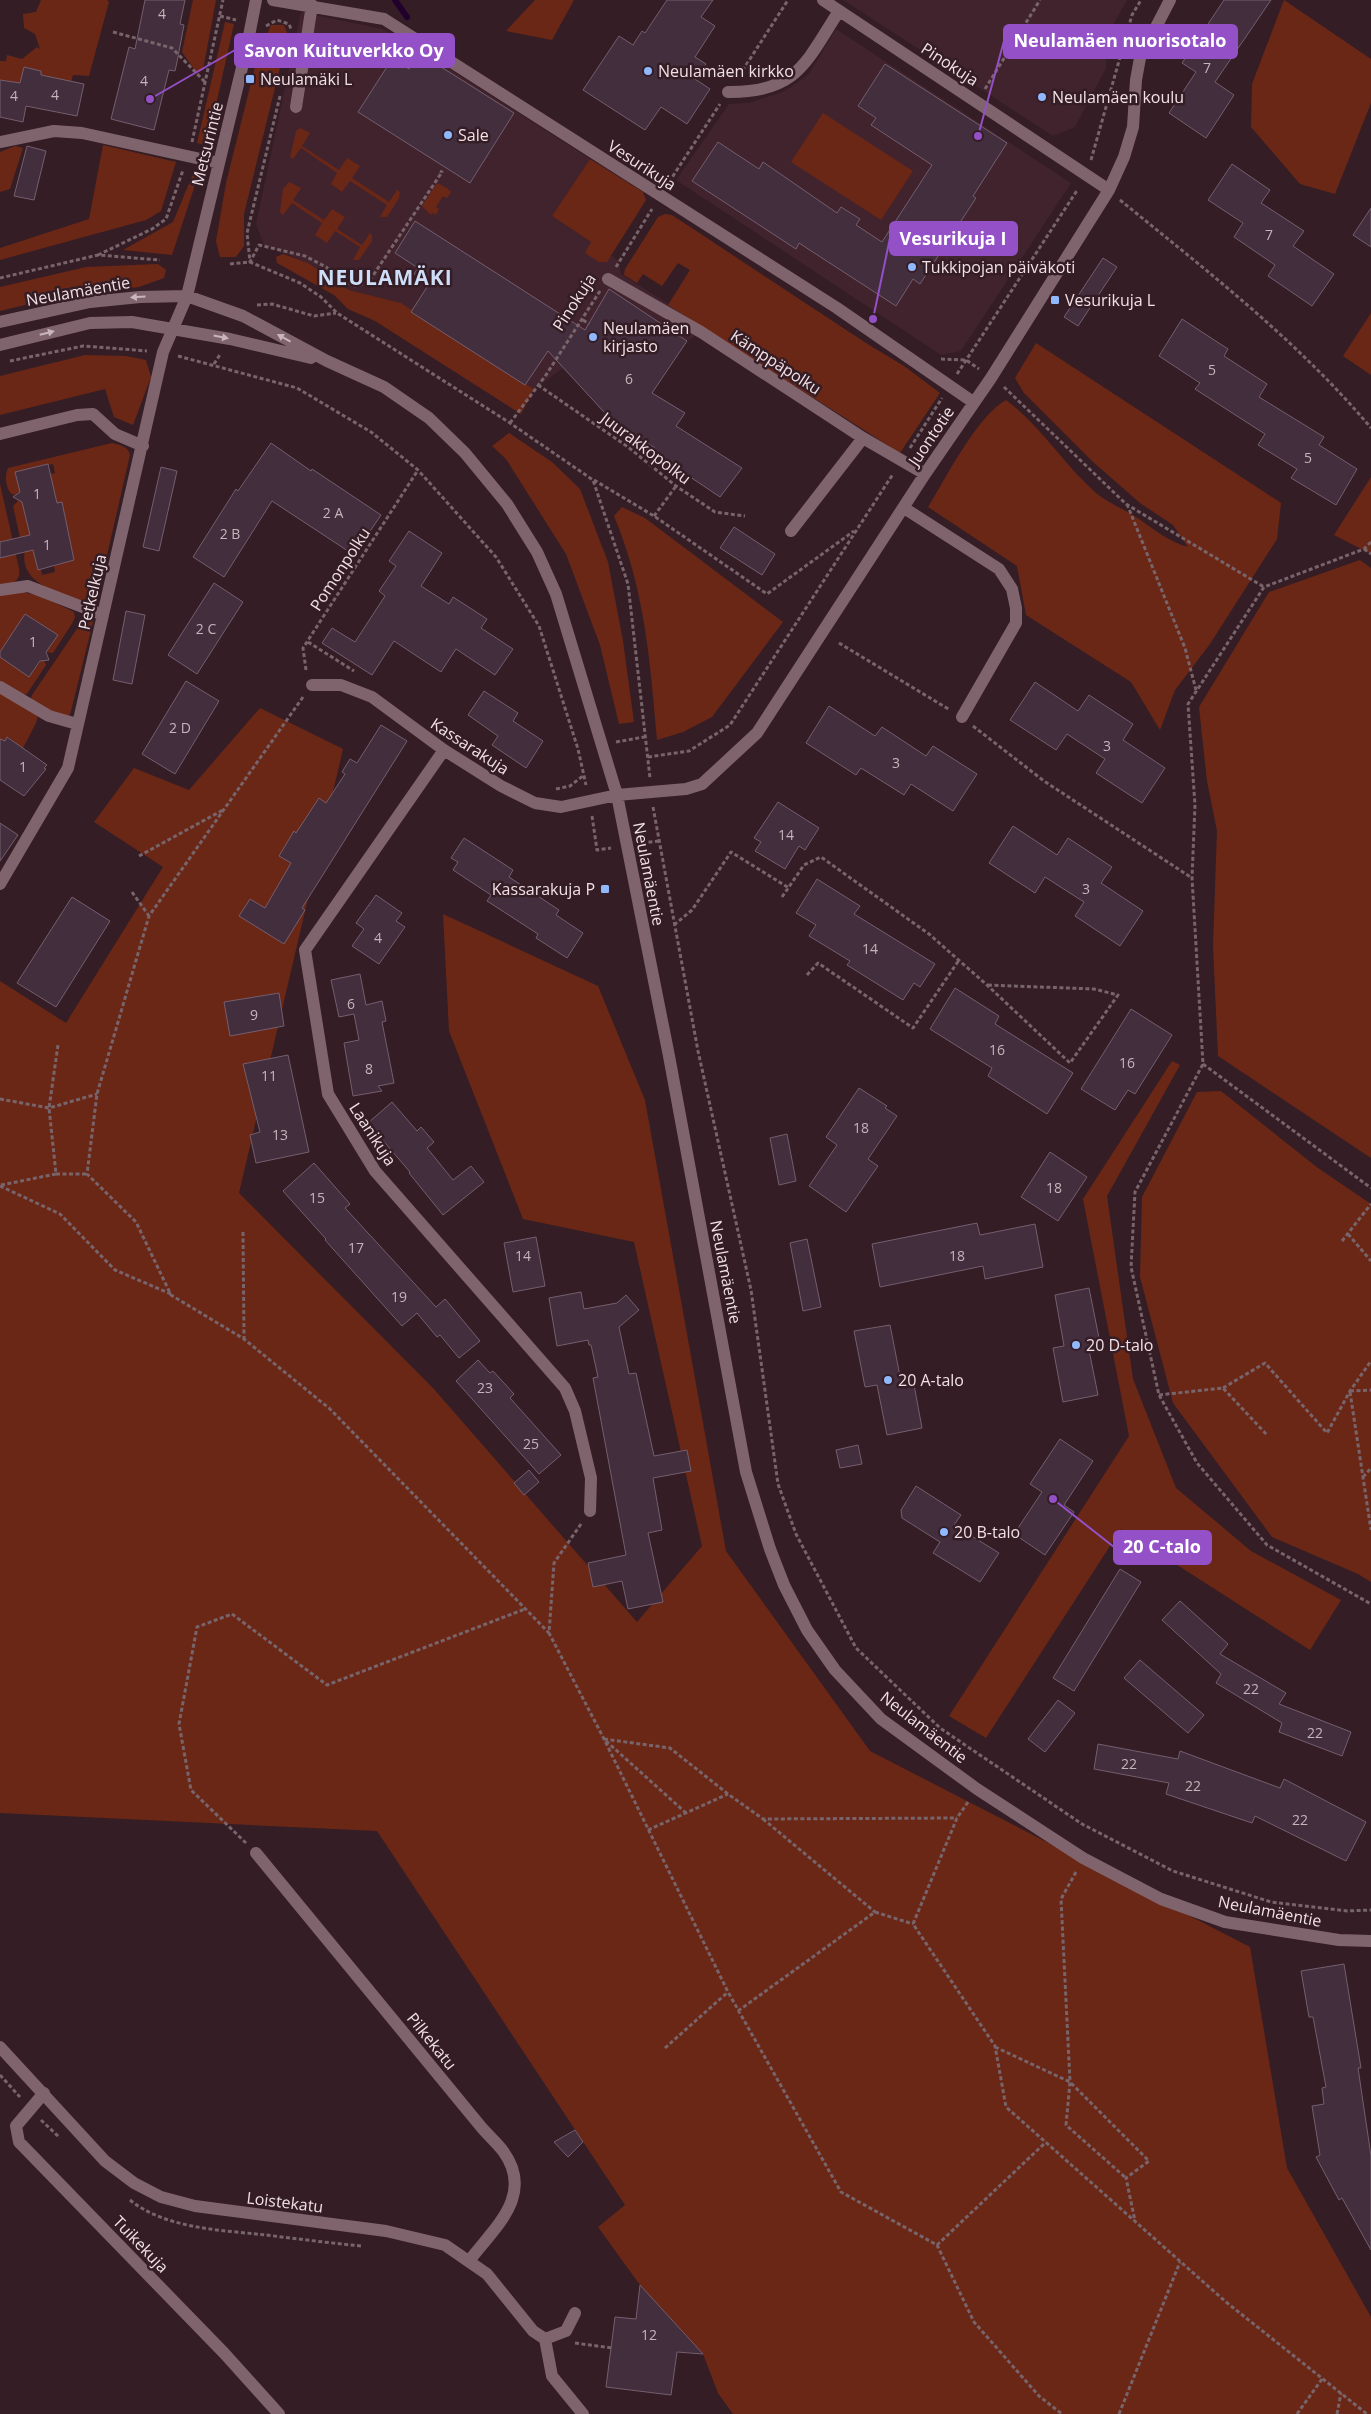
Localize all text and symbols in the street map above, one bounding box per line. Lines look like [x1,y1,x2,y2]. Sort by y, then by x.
house number: 4 [158,4,166,23]
callout: Neulamäen nuorisotalo [1004,25,1237,58]
text: Neulamäen nuorisotalo [1013,28,1227,52]
callout: Savon Kuituverkko Oy [235,34,454,67]
street label: Pinokuja [917,37,983,91]
text: Savon Kuituverkko Oy [244,38,444,62]
house number: 7 [1203,58,1211,77]
place label: Neulamäen kirkko [658,60,794,82]
marker: Neulamäen kirkko [642,65,654,77]
place label: Neulamäki L [260,68,352,90]
house number: 4 [140,71,148,90]
marker: Neulamäki L [244,73,256,85]
house number: 4 [51,85,59,104]
house number: 4 [10,86,18,105]
place label: Neulamäen koulu [1052,86,1184,108]
marker: Neulamäen koulu [1036,91,1048,103]
street label: Metsurintie [186,100,228,188]
place label: Sale [458,124,489,146]
marker: Sale [442,129,454,141]
street label: Vesurikuja [603,135,681,195]
callout: Vesurikuja I [890,222,1017,255]
house number: 7 [1265,225,1273,244]
text: Vesurikuja I [900,226,1006,250]
place label: Tukkipojan päiväkoti [922,256,1075,278]
marker: Tukkipojan päiväkoti [906,261,918,273]
district label: NEULAMÄKI [317,263,453,291]
street label: Pinokuja [547,269,601,335]
street label: Neulamäentie [24,271,132,311]
place label: Vesurikuja L [1065,289,1155,311]
one-way arrow [130,294,146,302]
marker: Vesurikuja L [1049,294,1061,306]
place label: Neulamäen kirjasto [603,317,689,357]
street label: Kämppäpolku [727,325,825,399]
one-way arrow [40,329,55,337]
marker: Neulamäen kirjasto [587,331,599,343]
one-way arrow [213,333,228,341]
one-way arrow [276,334,291,342]
house number: 5 [1208,360,1216,379]
house number: 6 [625,369,633,388]
street label: Juontotie [902,402,959,472]
street label: Juurakkopolku [595,406,696,489]
house number: 5 [1304,448,1312,467]
house number: 1 [33,484,41,503]
house number: 2 A [323,503,343,522]
street label: Pomonpolku [305,523,375,615]
house number: 2 B [220,524,240,543]
house number: 1 [43,535,51,554]
street label: Petkelkuja [73,552,111,632]
house number: 2 C [196,619,216,638]
house number: 1 [29,632,37,651]
street label: Kassarakuja [427,712,513,780]
house number: 2 D [169,718,191,737]
house number: 3 [1103,736,1111,755]
house number: 3 [892,753,900,772]
house number: 1 [19,757,27,776]
street label: Neulamäentie [628,820,670,928]
house number: 14 [778,825,794,844]
place label: Kassarakuja P [492,878,595,900]
house number: 3 [1082,879,1090,898]
marker: Kassarakuja P [599,883,611,895]
house number: 4 [374,928,382,947]
house number: 14 [862,939,878,958]
house number: 6 [347,994,355,1013]
house number: 9 [250,1005,258,1024]
house number: 16 [989,1040,1005,1059]
house number: 16 [1119,1053,1135,1072]
house number: 8 [365,1059,373,1078]
house number: 11 [261,1066,277,1085]
street label: Laanikuja [344,1098,402,1170]
house number: 18 [853,1118,869,1137]
house number: 13 [272,1125,288,1144]
house number: 18 [1046,1178,1062,1197]
house number: 15 [309,1188,325,1207]
street label: Neulamäentie [705,1218,747,1326]
house number: 17 [348,1238,364,1257]
house number: 14 [515,1246,531,1265]
house number: 18 [949,1246,965,1265]
house number: 19 [391,1287,407,1306]
place label: 20 D-talo [1086,1334,1153,1356]
marker: 20 D-talo [1070,1339,1082,1351]
place label: 20 A-talo [898,1369,964,1391]
marker: 20 A-talo [882,1374,894,1386]
house number: 23 [477,1378,493,1397]
house number: 25 [523,1434,539,1453]
place label: 20 B-talo [954,1521,1020,1543]
marker: 20 B-talo [938,1526,950,1538]
callout: 20 C-talo [1114,1531,1211,1564]
text: 20 C-talo [1123,1534,1201,1558]
house number: 22 [1243,1679,1259,1698]
street label: Neulamäentie [876,1686,972,1768]
house number: 22 [1307,1723,1323,1742]
house number: 22 [1121,1754,1137,1773]
house number: 22 [1185,1776,1201,1795]
house number: 22 [1292,1810,1308,1829]
street label: Neulamäentie [1216,1890,1324,1932]
street label: Pilkekatu [402,2008,462,2074]
street label: Loistekatu [245,2186,325,2218]
street label: Tuikekuja [108,2211,174,2277]
house number: 12 [641,2325,657,2344]

